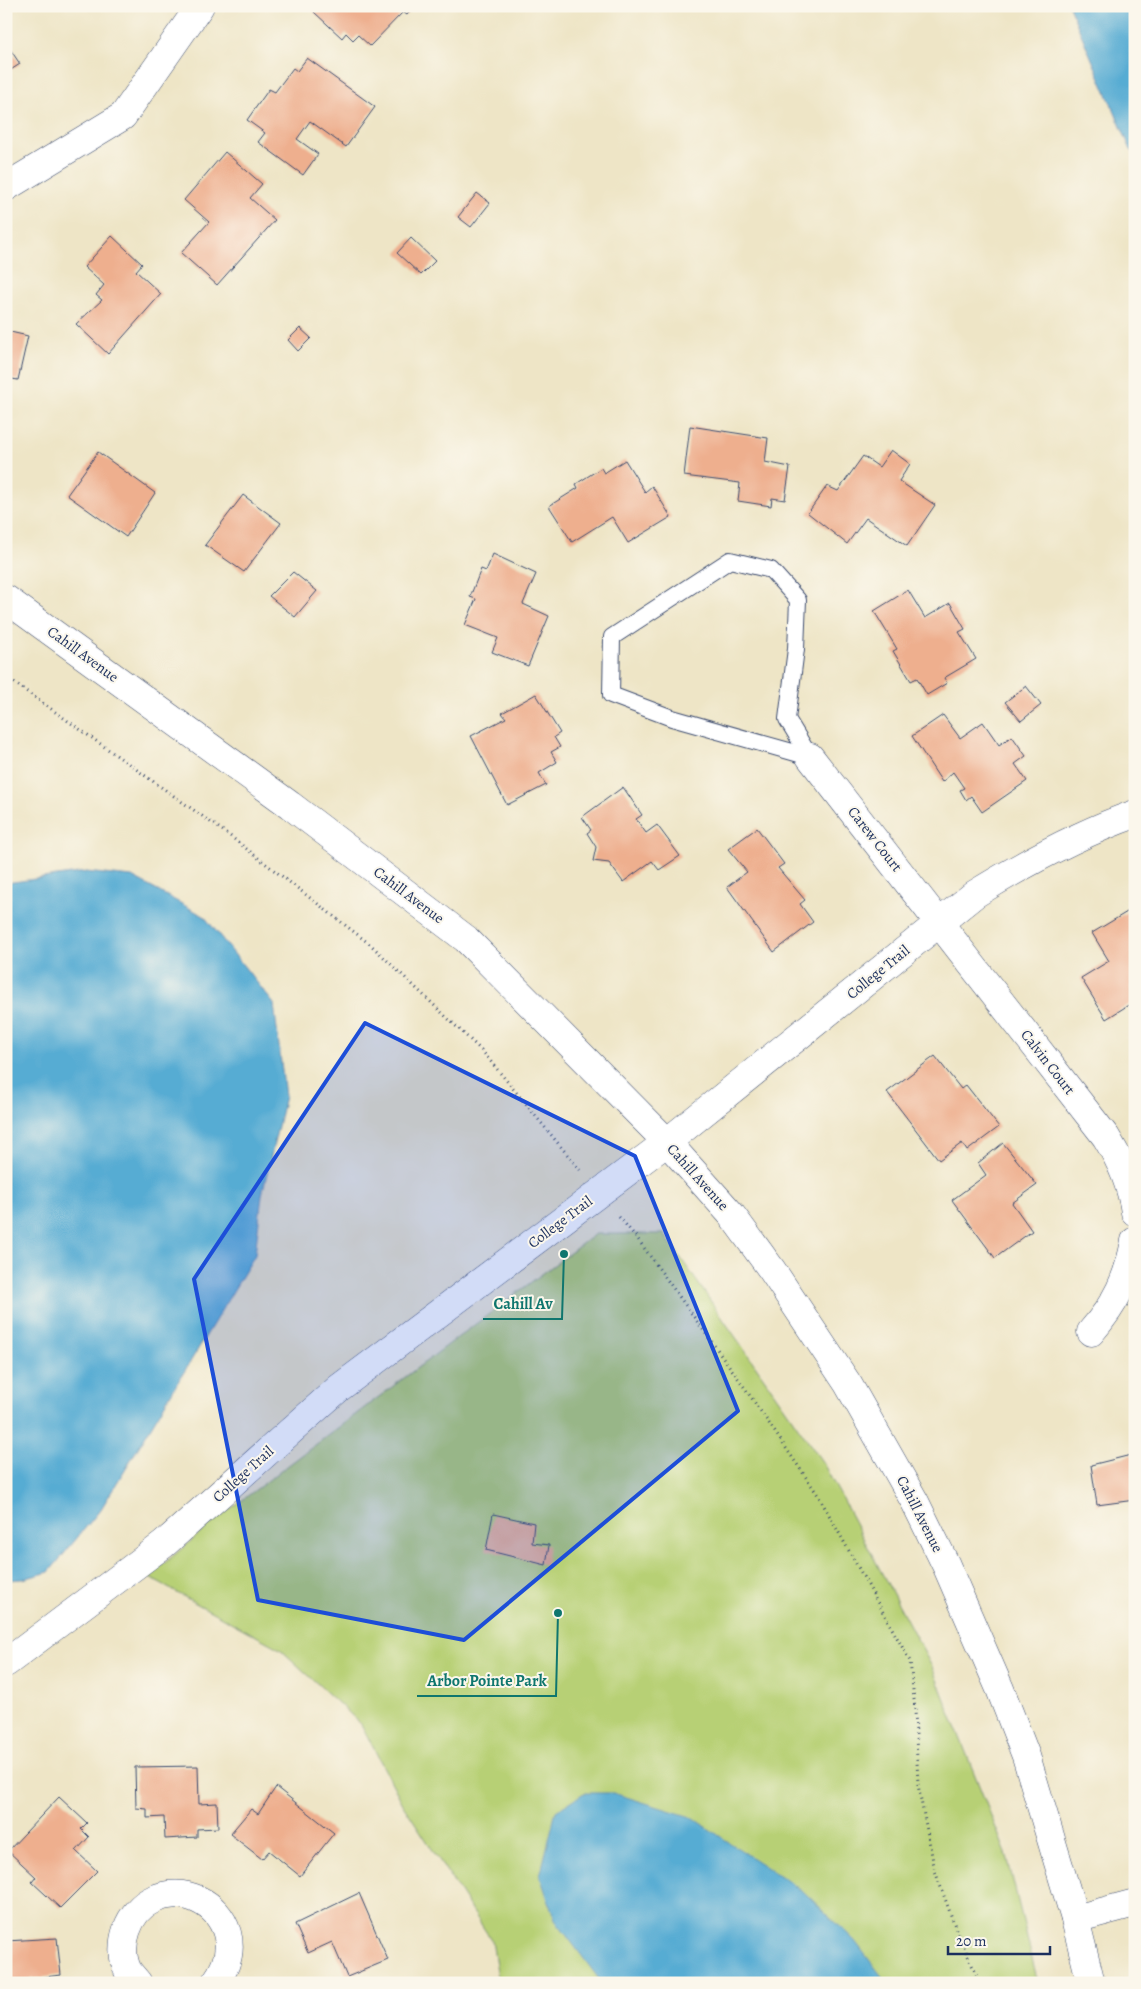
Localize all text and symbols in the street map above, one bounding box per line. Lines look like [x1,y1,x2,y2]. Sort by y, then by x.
street label: Cahill Avenue [43,621,123,687]
street label: Carew Court [843,802,907,876]
street label: Cahill Avenue [370,862,449,928]
street label: College Trail [842,940,914,1004]
street label: Calvin Court [1016,1025,1080,1099]
street label: Cahill Avenue [663,1139,734,1215]
street label: College Trail [524,1191,597,1253]
callout: Cahill Av [483,1288,562,1319]
text: Cahill Av [493,1293,553,1315]
street label: College Trail [208,1441,278,1507]
street label: Cahill Avenue [892,1472,948,1556]
callout: Arbor Pointe Park [417,1665,556,1696]
text: Arbor Pointe Park [426,1670,547,1692]
scale bar [948,1924,1051,1956]
text: 20 m [956,1931,987,1951]

